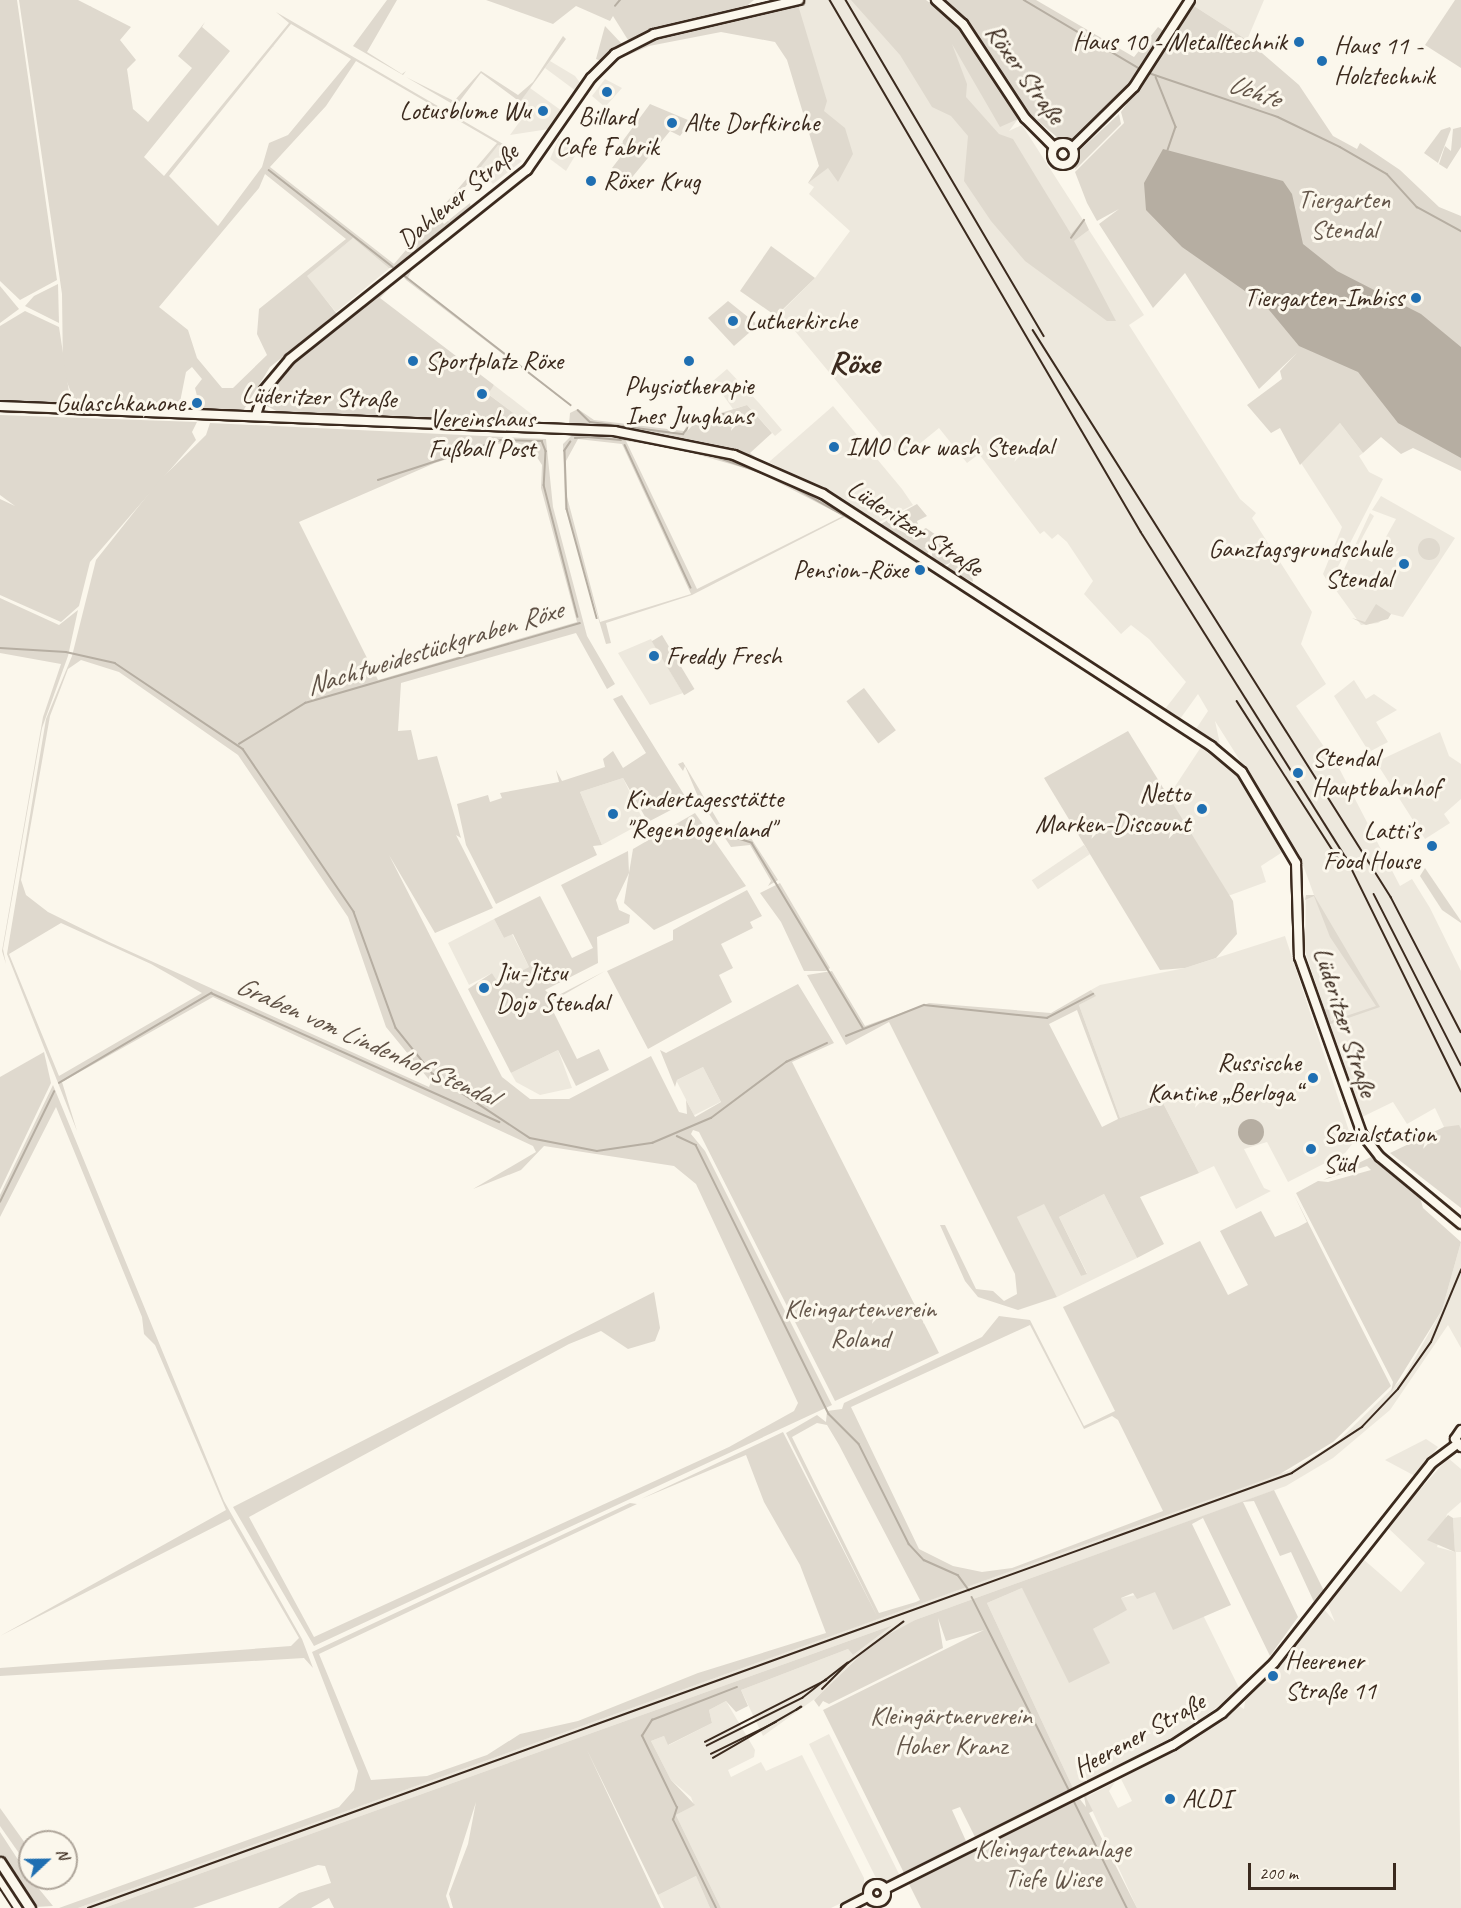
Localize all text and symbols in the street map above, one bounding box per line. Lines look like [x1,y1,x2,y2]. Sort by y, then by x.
street label: Röxer Straße [978,17,1072,131]
place label: Haus 10 - Metalltechnik [1073,26,1287,58]
place label: Haus 11 - Holztechnik [1334,30,1435,92]
marker: Haus 10 - Metalltechnik [1292,35,1306,49]
marker: Haus 11 - Holztechnik [1315,54,1329,68]
water label: Uchte [1224,67,1284,115]
marker: Billard Cafe Fabrik [600,85,614,99]
place label: Lotusblume Wu [399,95,531,127]
place label: Billard Cafe Fabrik [555,101,659,162]
marker: Lotusblume Wu [536,104,550,118]
place label: Alte Dorfkirche [684,107,819,139]
marker: Alte Dorfkirche [665,116,679,130]
street label: Dahlener Straße [391,136,525,256]
place label: Röxer Krug [603,165,700,197]
marker: Röxer Krug [584,174,598,188]
park label: Tiergarten Stendal [1298,184,1390,246]
place label: Tiergarten-Imbiss [1244,282,1404,314]
marker: Tiergarten-Imbiss [1409,291,1423,305]
place label: Lutherkirche [745,305,857,337]
marker: Lutherkirche [726,314,740,328]
district label: Röxe [829,344,879,382]
place label: Sportplatz Röxe [425,345,563,377]
marker: Sportplatz Röxe [406,354,420,368]
marker: Physiotherapie Ines Junghans [682,354,696,368]
place label: Physiotherapie Ines Junghans [625,370,753,431]
street label: Lüderitzer Straße [241,379,397,415]
place label: Gulaschkanone [56,387,185,419]
marker: Vereinshaus Fußball Post [475,387,489,401]
marker: Gulaschkanone [190,396,204,410]
place label: Vereinshaus Fußball Post [429,403,535,464]
place label: IMO Car wash Stendal [846,431,1053,463]
marker: IMO Car wash Stendal [827,440,841,454]
street label: Lüderitzer Straße [841,472,989,584]
place label: Ganztagsgrundschule Stendal [1208,533,1392,594]
place label: Pension-Röxe [793,554,908,586]
marker: Ganztagsgrundschule Stendal [1397,557,1411,571]
marker: Pension-Röxe [913,563,927,577]
water label: Nachtweidestückgraben Röxe [302,594,566,702]
place label: Freddy Fresh [666,640,781,672]
marker: Freddy Fresh [647,649,661,663]
place label: Stendal Hauptbahnhof [1312,742,1440,804]
marker: Stendal Hauptbahnhof [1289,764,1307,782]
place label: Netto Marken-Discount [1035,778,1190,840]
place label: Kindertagesstätte "Regenbogenland" [625,783,783,844]
marker: Netto Marken-Discount [1195,802,1209,816]
marker: Kindertagesstätte "Regenbogenland" [606,807,620,821]
place label: Latti's Food House [1323,815,1420,876]
marker: Latti's Food House [1425,839,1439,853]
street label: Lüderitzer Straße [1306,943,1384,1101]
place label: Jiu-Jitsu Dojo Stendal [496,957,608,1018]
water label: Graben vom Lindenhof Stendal [231,969,501,1113]
marker: Jiu-Jitsu Dojo Stendal [477,981,491,995]
place label: Russische Kantine „Berloga“ [1147,1047,1301,1108]
marker: Russische Kantine „Berloga“ [1306,1071,1320,1085]
place label: Sozialstation Süd [1323,1118,1436,1180]
marker: Sozialstation Süd [1304,1142,1318,1156]
park label: Kleingartenverein Roland [784,1293,936,1354]
place label: Heerener Straße 11 [1285,1645,1376,1706]
marker: Heerener Straße 11 [1266,1669,1280,1683]
street label: Heerener Straße [1067,1686,1211,1784]
park label: Kleingärtnerverein Hoher Kranz [870,1700,1032,1762]
place label: ALDI [1182,1783,1231,1815]
marker: ALDI [1163,1792,1177,1806]
north arrow [18,1830,78,1890]
park label: Kleingartenanlage Tiefe Wiese [975,1833,1131,1894]
text: N [52,1846,74,1862]
scale bar [1251,1851,1400,1889]
text: 200 m [1259,1862,1298,1884]

